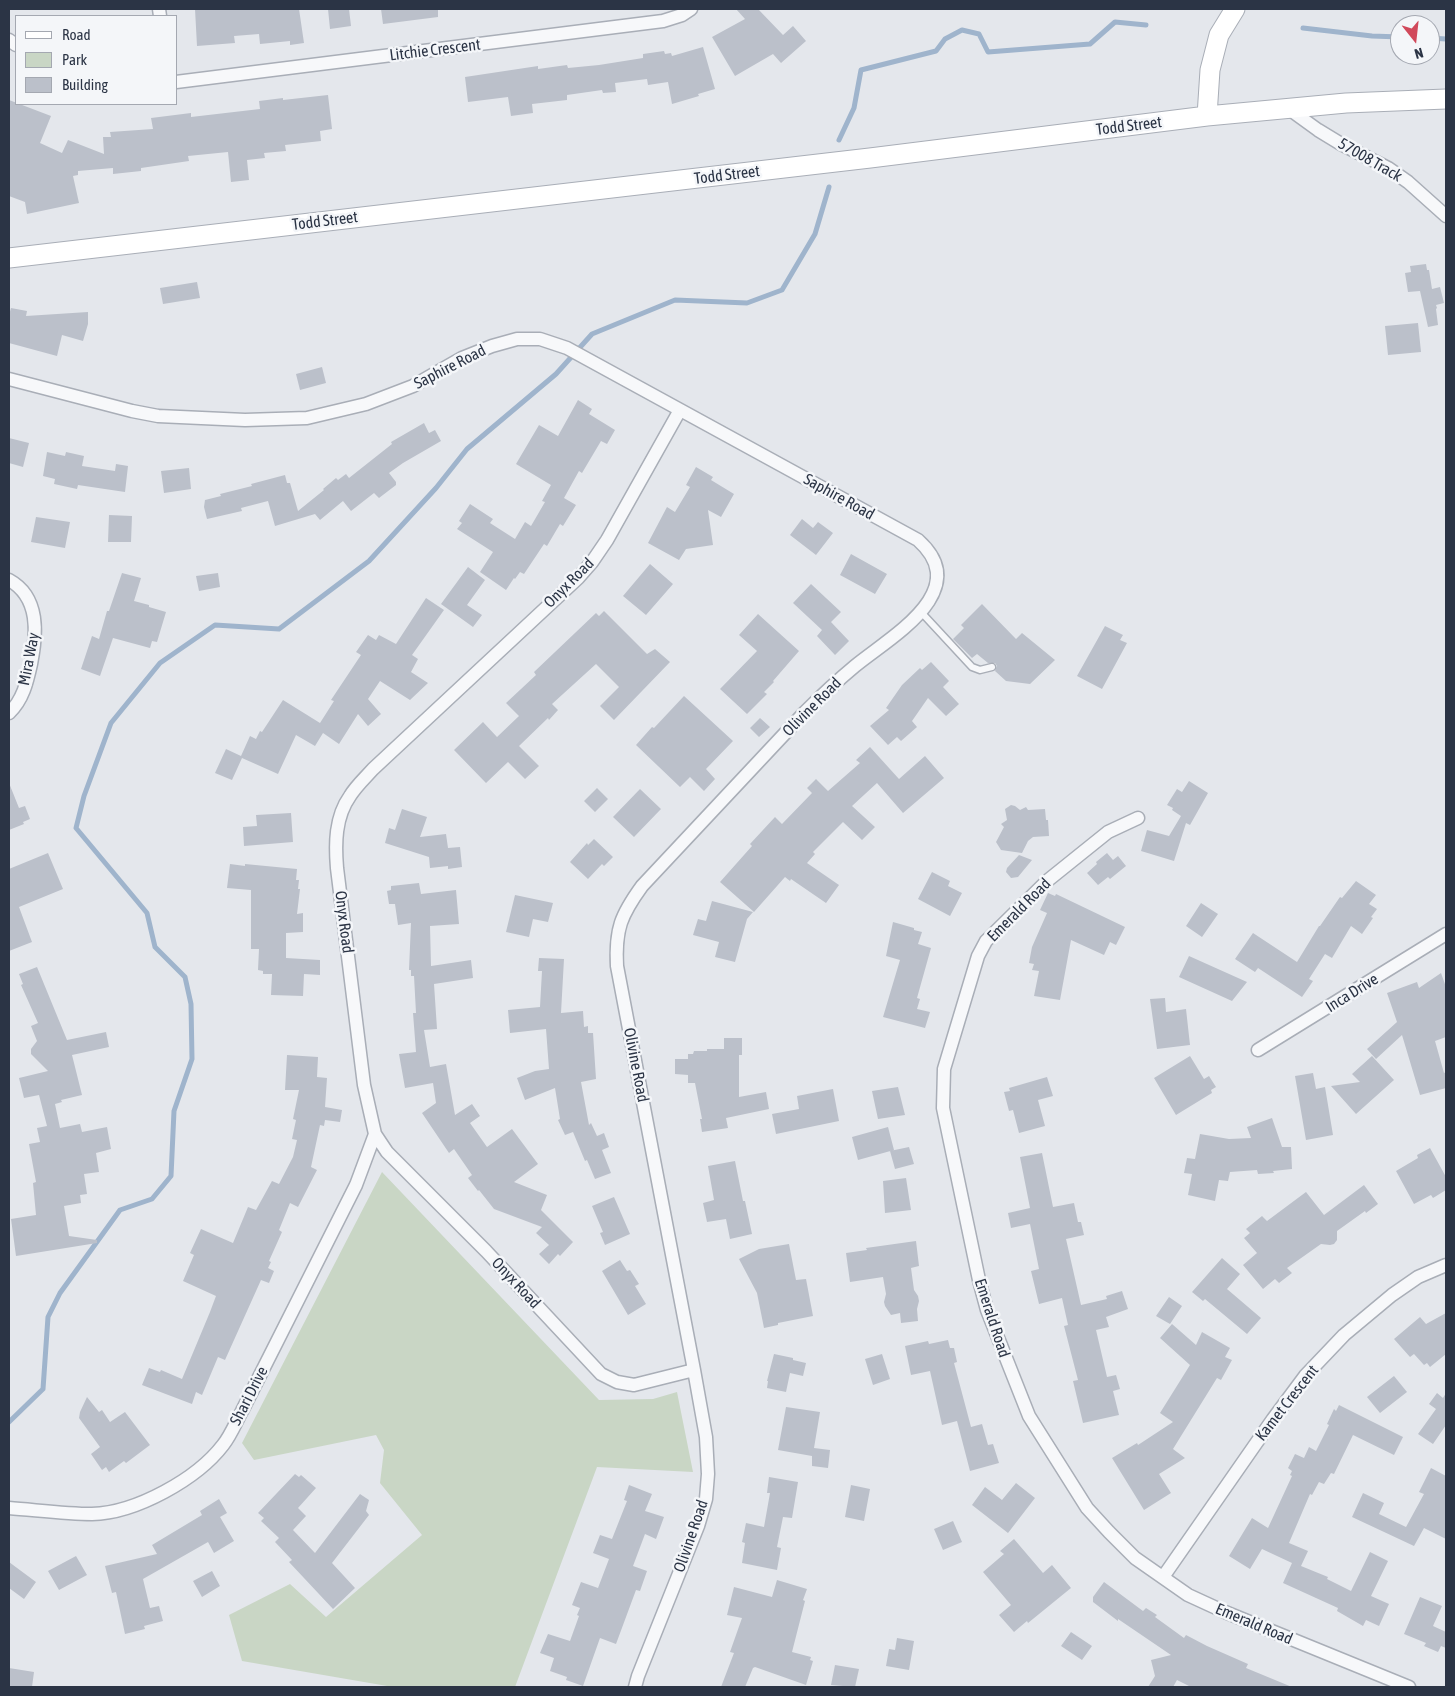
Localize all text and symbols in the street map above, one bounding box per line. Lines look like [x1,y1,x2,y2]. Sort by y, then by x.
legend [15,15,178,105]
north arrow [1390,15,1440,65]
text: Road [62,26,91,43]
street label: Litchie Crescent [388,35,482,65]
text: N [1413,45,1425,62]
text: Park [62,51,87,68]
text: Building [62,76,108,93]
street label: Todd Street [1095,112,1163,140]
street label: 57008 Track [1335,134,1405,186]
street label: Todd Street [693,161,761,189]
street label: Todd Street [291,207,359,235]
street label: Saphire Road [411,341,489,393]
street label: Saphire Road [800,470,878,524]
street label: Onyx Road [540,554,598,612]
street label: Mira Way [14,631,44,687]
street label: Olivine Road [779,674,845,740]
street label: Emerald Road [983,874,1055,946]
street label: Onyx Road [331,890,357,954]
street label: Inca Drive [1322,969,1382,1017]
street label: Olivine Road [619,1026,653,1104]
street label: Onyx Road [488,1253,544,1313]
street label: Emerald Road [970,1276,1014,1360]
street label: Kamet Crescent [1251,1361,1323,1445]
street label: Shari Drive [226,1363,272,1429]
street label: Olivine Road [670,1497,712,1575]
street label: Emerald Road [1213,1599,1295,1649]

